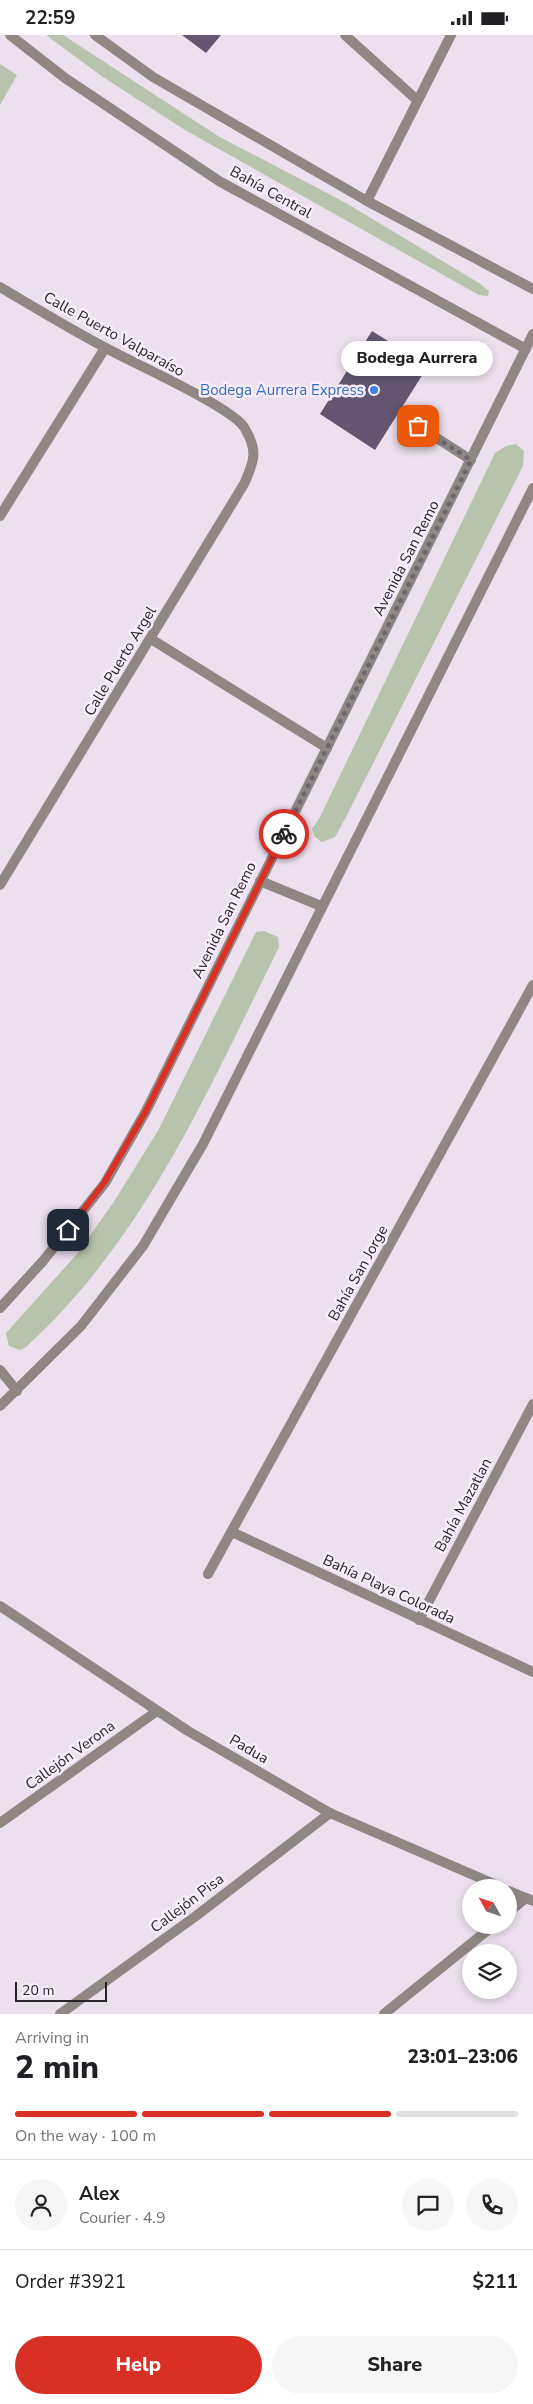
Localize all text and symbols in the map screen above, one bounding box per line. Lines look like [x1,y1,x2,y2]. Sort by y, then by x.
text: 22:59 [25,5,75,31]
street label: Bahía Central [226,161,316,223]
street label: Calle Puerto Valparaíso [40,287,188,381]
callout: Bodega Aurrera [342,341,494,376]
text: Bodega Aurrera [356,347,478,369]
place label: Bodega Aurrera Express [200,380,364,400]
marker: Bodega Aurrera Express [368,384,380,396]
pin [397,405,439,447]
icon: bag [404,412,432,440]
street label: Avenida San Remo [368,497,444,619]
street label: Calle Puerto Argel [79,602,161,720]
courier [259,809,309,859]
icon: bike [270,820,298,848]
street label: Avenida San Remo [187,858,261,982]
pin [47,1209,89,1251]
icon: home [54,1216,82,1244]
street label: Bahía San Jorge [323,1221,393,1325]
street label: Bahía Mazatlan [430,1455,496,1555]
street label: Bahía Playa Colorada [320,1550,458,1628]
street label: Callejón Verona [21,1716,119,1794]
street label: Padua [226,1730,272,1768]
street label: Callejón Pisa [146,1869,228,1937]
north arrow [462,1879,518,1934]
map controls [462,1879,517,1999]
button: layers [462,1944,517,1999]
scale bar [15,1979,108,2002]
text: 20 m [22,1981,54,2000]
text: Arriving in [15,2027,89,2049]
text: 23:01–23:06 [407,2044,518,2070]
text: 2 min [15,2046,99,2089]
text: On the way · 100 m [15,2125,156,2147]
button: person [15,2179,67,2231]
button: chat [402,2179,454,2231]
button: phone [466,2179,518,2231]
text: Alex [79,2181,120,2207]
text: Courier · 4.9 [79,2207,165,2229]
text: Order #3921 [15,2269,126,2295]
text: $211 [472,2269,518,2295]
button: Help [15,2336,262,2394]
button: Share [272,2336,518,2394]

